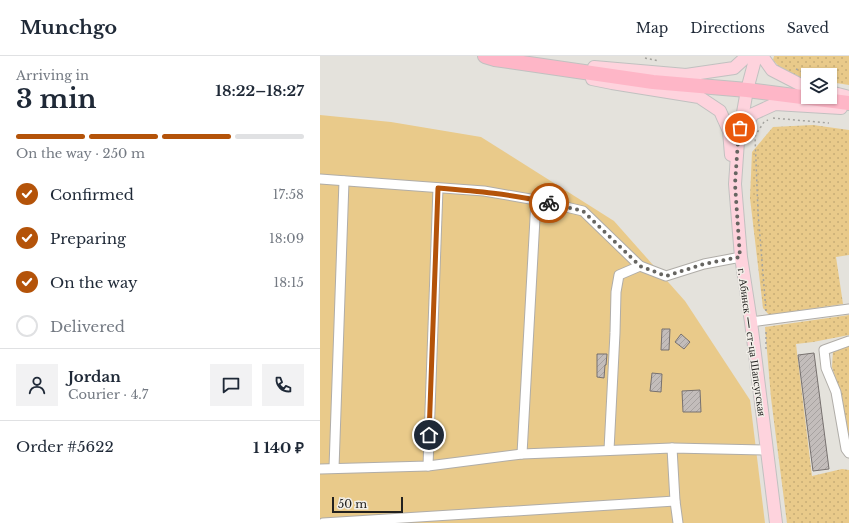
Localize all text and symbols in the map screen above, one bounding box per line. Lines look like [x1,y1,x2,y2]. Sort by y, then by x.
text: Munchgo [20,16,117,39]
text: Map [636,19,668,37]
text: Directions [690,19,765,37]
text: Saved [787,19,829,37]
text: Arriving in [16,67,89,84]
map controls [801,68,837,104]
button: layers [801,68,837,104]
text: 18:22–18:27 [215,81,304,100]
text: 3 min [16,83,97,115]
pin [723,111,757,145]
icon: bag [729,117,751,139]
text: On the way · 250 m [16,145,145,162]
icon: check [16,183,38,205]
courier [529,183,569,223]
text: Confirmed [50,185,134,204]
text: 17:58 [273,186,304,203]
icon: bike [538,192,560,214]
icon: check [16,227,38,249]
text: Preparing [50,229,126,248]
text: 18:09 [269,230,304,247]
street label: г. Абинск — ст-ца Шапсугская [735,267,769,417]
icon: check [16,271,38,293]
text: On the way [50,273,138,292]
text: 18:15 [273,274,304,291]
text: Delivered [50,317,125,336]
button: person [16,364,58,406]
button: chat [210,364,252,406]
button: phone [262,364,304,406]
text: Jordan [68,367,121,386]
text: Courier · 4.7 [68,386,148,403]
pin [412,418,446,452]
icon: home [418,424,440,446]
text: Order #5622 [16,437,114,456]
text: 1 140 ₽ [253,438,304,457]
scale bar [332,495,403,514]
text: 50 m [338,497,367,511]

